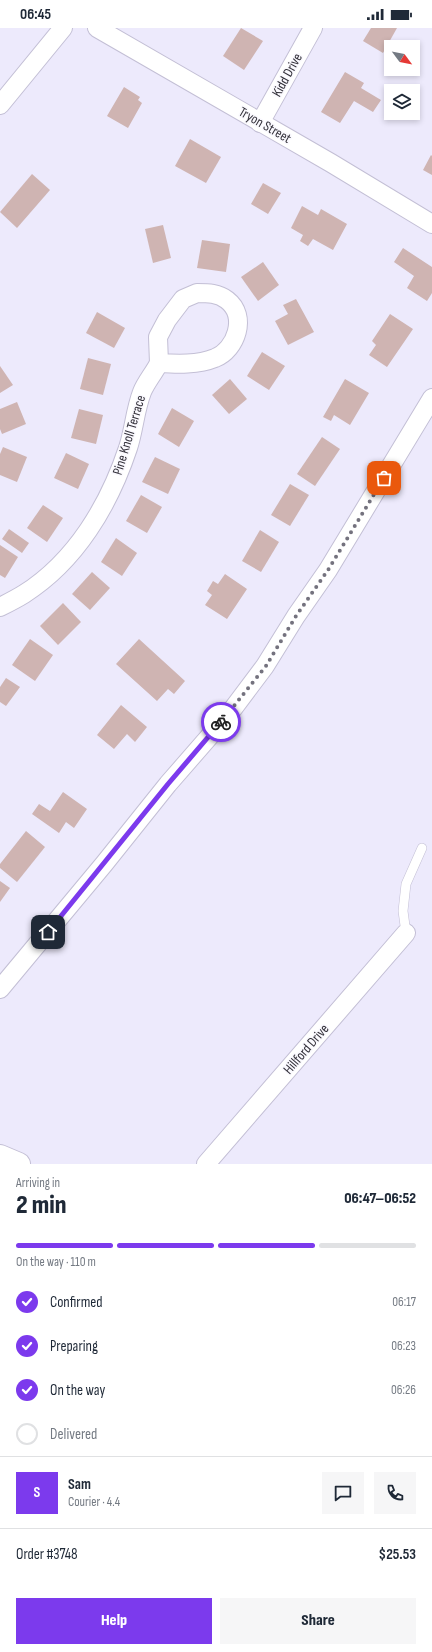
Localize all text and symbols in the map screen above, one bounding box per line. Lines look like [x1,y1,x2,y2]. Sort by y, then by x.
text: 06:45 [20,5,51,24]
north arrow [384,40,420,76]
map controls [384,40,420,120]
street label: Kidd Drive [268,50,306,100]
button: layers [384,84,420,120]
street label: Tryon Street [236,103,294,147]
street label: Pine Knoll Terrace [109,393,149,477]
pin [367,461,401,495]
icon: bag [373,467,395,489]
courier [201,702,241,742]
icon: bike [210,711,232,733]
pin [31,915,65,949]
icon: home [37,921,59,943]
street label: Hillford Drive [280,1020,332,1078]
text: Arriving in [16,1175,60,1191]
text: 06:47–06:52 [344,1189,416,1208]
text: 2 min [16,1190,66,1221]
text: On the way · 110 m [16,1254,96,1270]
icon: check [16,1291,38,1313]
text: Confirmed [50,1293,103,1312]
text: 06:17 [392,1294,416,1310]
icon: check [16,1335,38,1357]
text: Preparing [50,1337,98,1356]
text: 06:23 [391,1338,416,1354]
icon: check [16,1379,38,1401]
text: On the way [50,1381,105,1400]
text: 06:26 [391,1382,416,1398]
text: Delivered [50,1425,97,1444]
button: chat [322,1472,364,1514]
button: phone [374,1472,416,1514]
text: Sam [68,1475,91,1494]
text: S [34,1483,40,1502]
text: Courier · 4.4 [68,1494,120,1510]
text: Order #3748 [16,1545,78,1564]
text: $25.53 [378,1545,416,1564]
button: Help [16,1598,212,1644]
button: Share [220,1598,416,1644]

